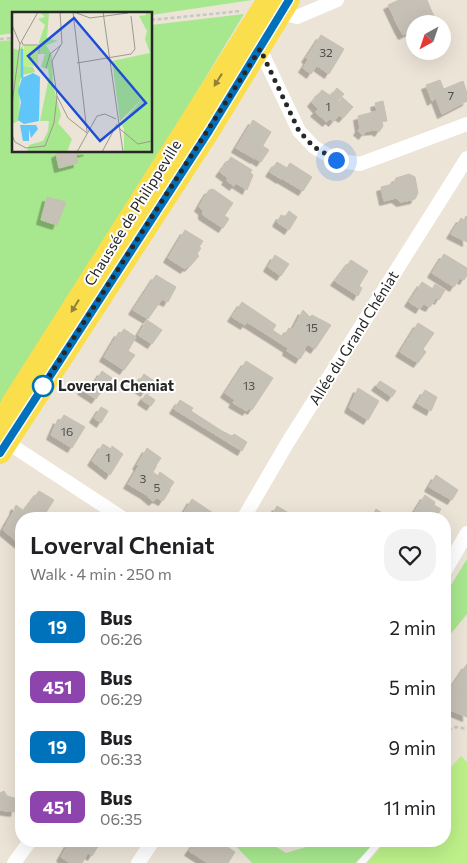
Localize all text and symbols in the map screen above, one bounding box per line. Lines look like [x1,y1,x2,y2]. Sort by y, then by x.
inset map [12,12,152,152]
north arrow [406,15,451,60]
map controls [406,15,451,60]
house number: 32 [319,45,333,59]
one-way arrow [213,74,223,87]
house number: 7 [448,88,454,102]
house number: 1 [325,99,331,113]
street label: Chaussée de Philippeville [80,136,185,289]
your location [324,148,349,173]
street label: Allée du Grand Chéniat [305,267,402,408]
one-way arrow [70,299,79,313]
house number: 15 [306,320,318,334]
marker: Loverval Cheniat [32,375,54,397]
place label: Loverval Cheniat [58,376,174,394]
house number: 13 [243,378,255,392]
house number: 16 [61,424,73,438]
house number: 1 [105,450,111,464]
house number: 3 [140,471,147,485]
house number: 5 [154,480,161,494]
button: heart [384,529,436,581]
text: Loverval Cheniat [30,530,215,559]
text: Walk · 4 min · 250 m [30,564,172,583]
text: Bus [100,606,132,629]
text: 19 [48,616,67,638]
text: 2 min [389,616,436,639]
text: 06:26 [100,629,142,648]
text: Bus [100,666,132,689]
text: 451 [43,676,72,698]
text: 5 min [389,676,436,699]
text: 06:29 [100,689,142,708]
text: Bus [100,726,132,749]
text: 19 [48,736,67,758]
text: 9 min [388,736,436,759]
text: 06:33 [100,749,142,768]
text: Bus [100,786,132,809]
text: 451 [43,796,72,818]
text: 11 min [384,796,436,819]
text: 06:35 [100,809,142,828]

